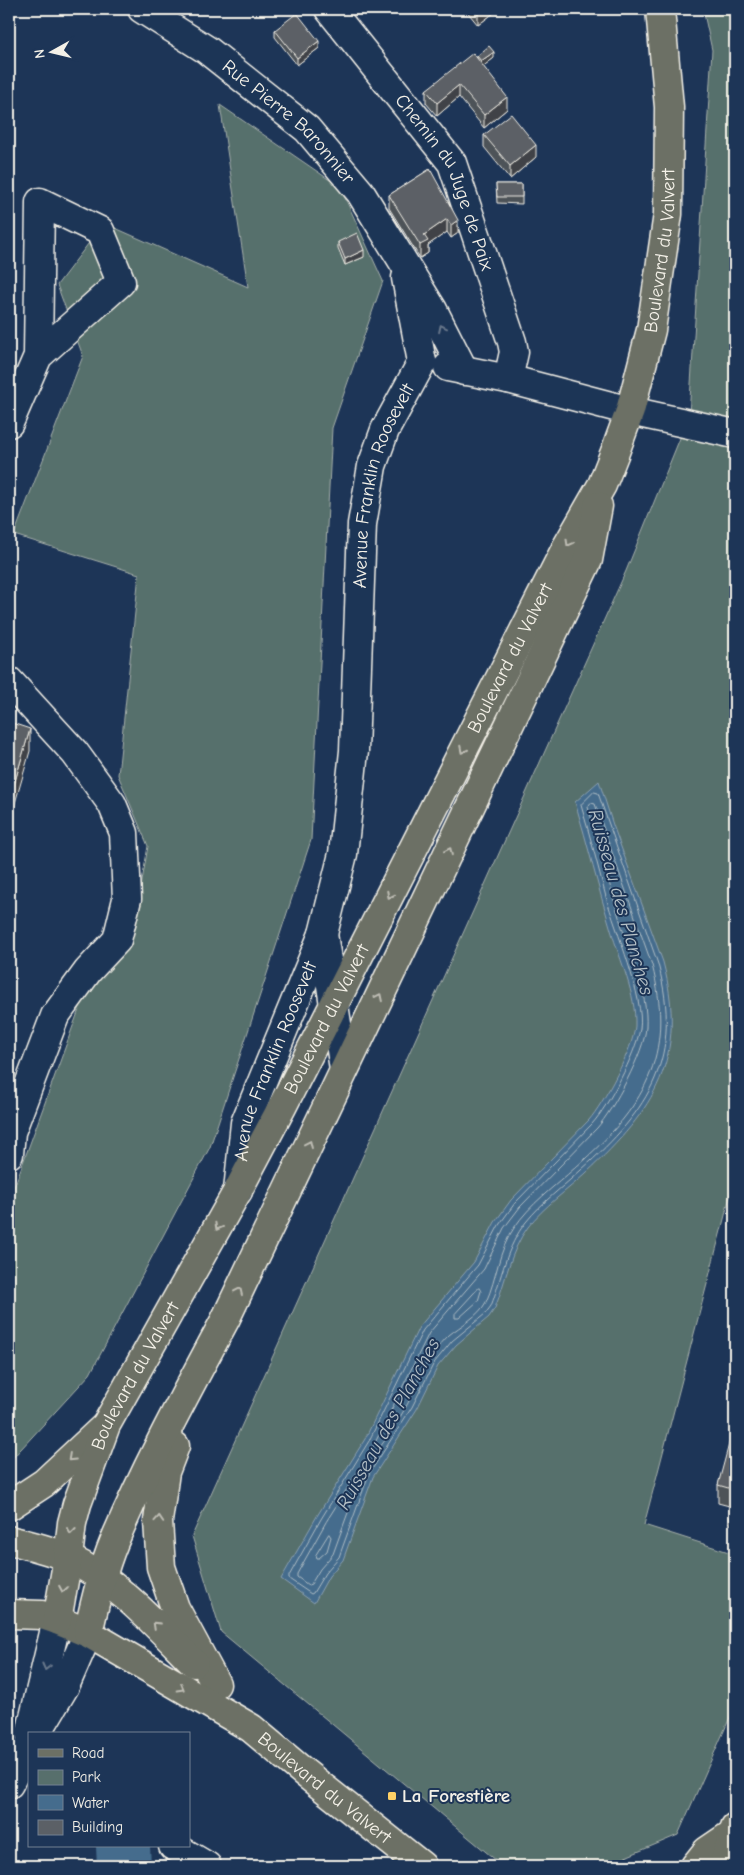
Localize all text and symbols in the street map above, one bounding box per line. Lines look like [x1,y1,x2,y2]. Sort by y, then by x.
north arrow [28,28,78,78]
text: N [31,48,49,59]
street label: Rue Pierre Baronnier [218,55,360,189]
street label: Chemin du Juge de Paix [390,90,499,274]
street label: Boulevard du Valvert [640,168,679,334]
one-way arrow [438,324,448,333]
street label: Avenue Franklin Roosevelt [349,379,419,589]
one-way arrow [565,537,575,546]
street label: Boulevard du Valvert [463,579,558,737]
one-way arrow [459,745,469,754]
water label: Ruisseau des Planches [583,806,659,998]
one-way arrow [443,847,453,856]
one-way arrow [386,890,396,899]
street label: Boulevard du Valvert [279,940,374,1098]
street label: Avenue Franklin Roosevelt [230,958,322,1163]
one-way arrow [373,993,383,1002]
one-way arrow [303,1140,313,1149]
one-way arrow [214,1222,224,1231]
one-way arrow [233,1287,243,1296]
street label: Boulevard du Valvert [87,1297,184,1453]
water label: Ruisseau des Planches [331,1334,445,1514]
one-way arrow [67,1452,76,1461]
one-way arrow [153,1514,164,1522]
one-way arrow [66,1527,77,1535]
one-way arrow [58,1585,68,1593]
one-way arrow [153,1622,162,1631]
one-way arrow [41,1663,52,1672]
one-way arrow [176,1681,185,1691]
street label: Boulevard du Valvert [253,1727,396,1849]
legend [28,1732,190,1848]
text: Road [72,1744,104,1762]
text: Park [72,1768,101,1786]
place label: La Forestière [402,1785,510,1807]
marker: La Forestière [386,1790,398,1802]
text: Water [72,1794,109,1812]
text: Building [72,1818,123,1836]

